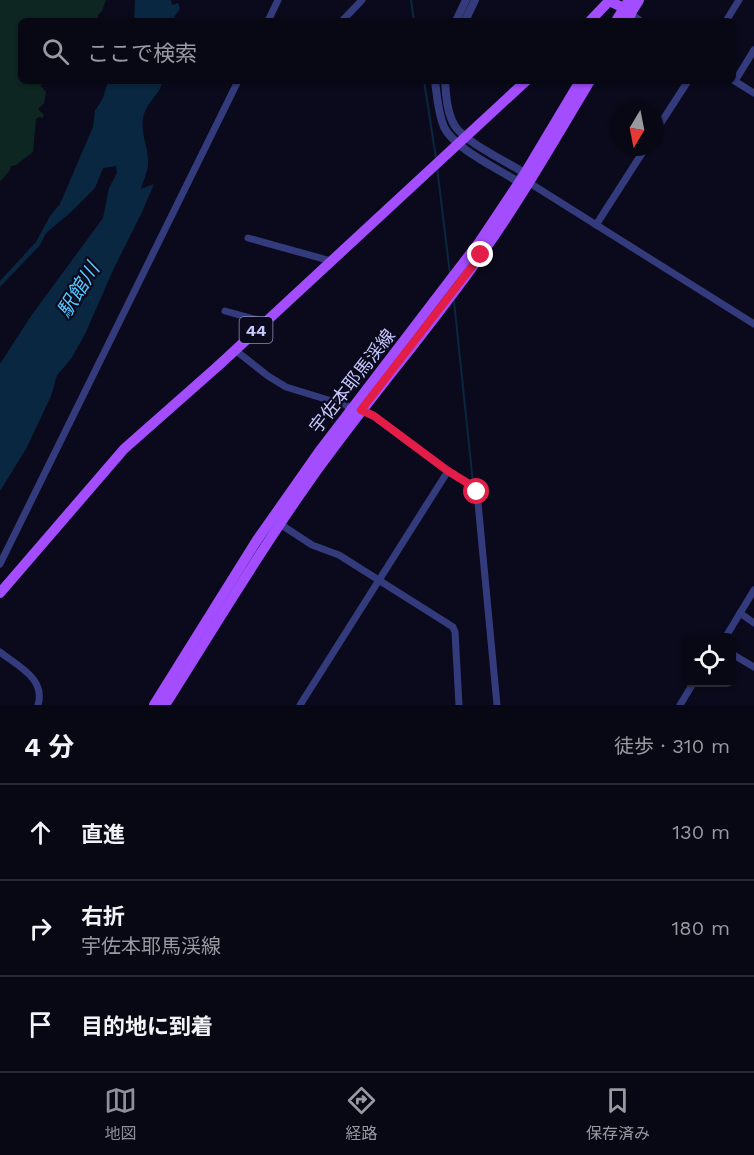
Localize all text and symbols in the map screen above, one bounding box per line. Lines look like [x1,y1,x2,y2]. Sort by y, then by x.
search box [18,18,736,84]
icon: search [39,35,72,68]
text: ここで検索 [87,41,197,66]
north arrow [610,102,664,156]
route end [467,241,493,267]
water label: 駅館川 [52,257,105,322]
road number: 44 [240,317,272,343]
street label: 宇佐本耶馬渓線 [305,325,399,437]
route start [463,478,489,504]
map controls [682,633,736,687]
button: locate [682,633,736,687]
text: 4 分 [24,732,74,762]
text: 徒歩 · 310 m [614,734,730,758]
icon: ahead [24,816,57,849]
text: 130 m [672,820,730,844]
text: 直進 [81,822,125,847]
text: 右折 [81,904,125,929]
icon: right [24,912,57,945]
text: 180 m [672,916,730,940]
text: 宇佐本耶馬渓線 [81,934,221,958]
icon: arrive [24,1008,57,1041]
text: 目的地に到着 [81,1014,213,1039]
tab: 地図 [104,1084,137,1144]
tab: 経路 [345,1084,378,1144]
tab: 保存済み [586,1084,650,1144]

